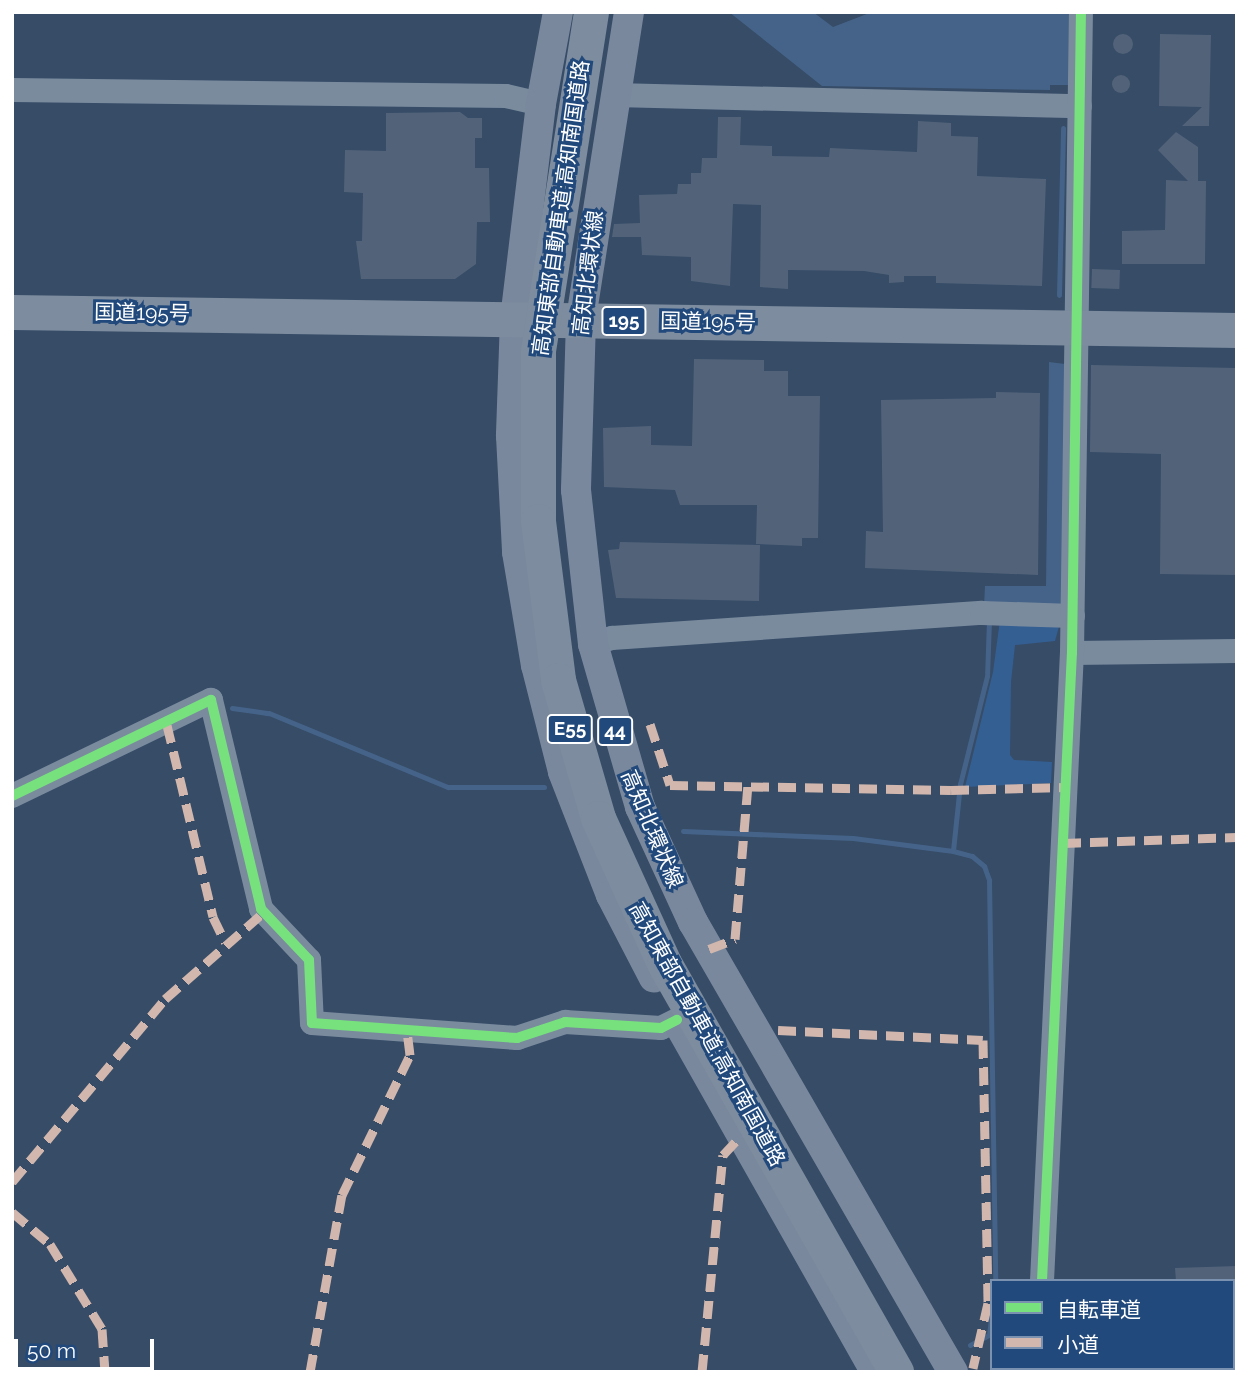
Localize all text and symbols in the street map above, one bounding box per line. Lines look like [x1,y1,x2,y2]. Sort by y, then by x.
street label: 高知東部自動車道;高知南国道路 [528,59,594,357]
street label: 高知北環状線 [568,209,608,337]
street label: 国道195号 [94,300,190,326]
road number: 195 [601,306,647,336]
street label: 国道195号 [660,309,756,335]
road number: E55 [546,714,594,744]
road number: 44 [596,716,634,746]
street label: 高知北環状線 [616,766,688,892]
street label: 高知東部自動車道;高知南国道路 [624,897,790,1171]
legend [990,1279,1235,1370]
text: 自転車道 [1057,1297,1141,1322]
scale bar [18,1324,158,1368]
text: 小道 [1057,1332,1099,1357]
text: 50 m [27,1338,76,1363]

